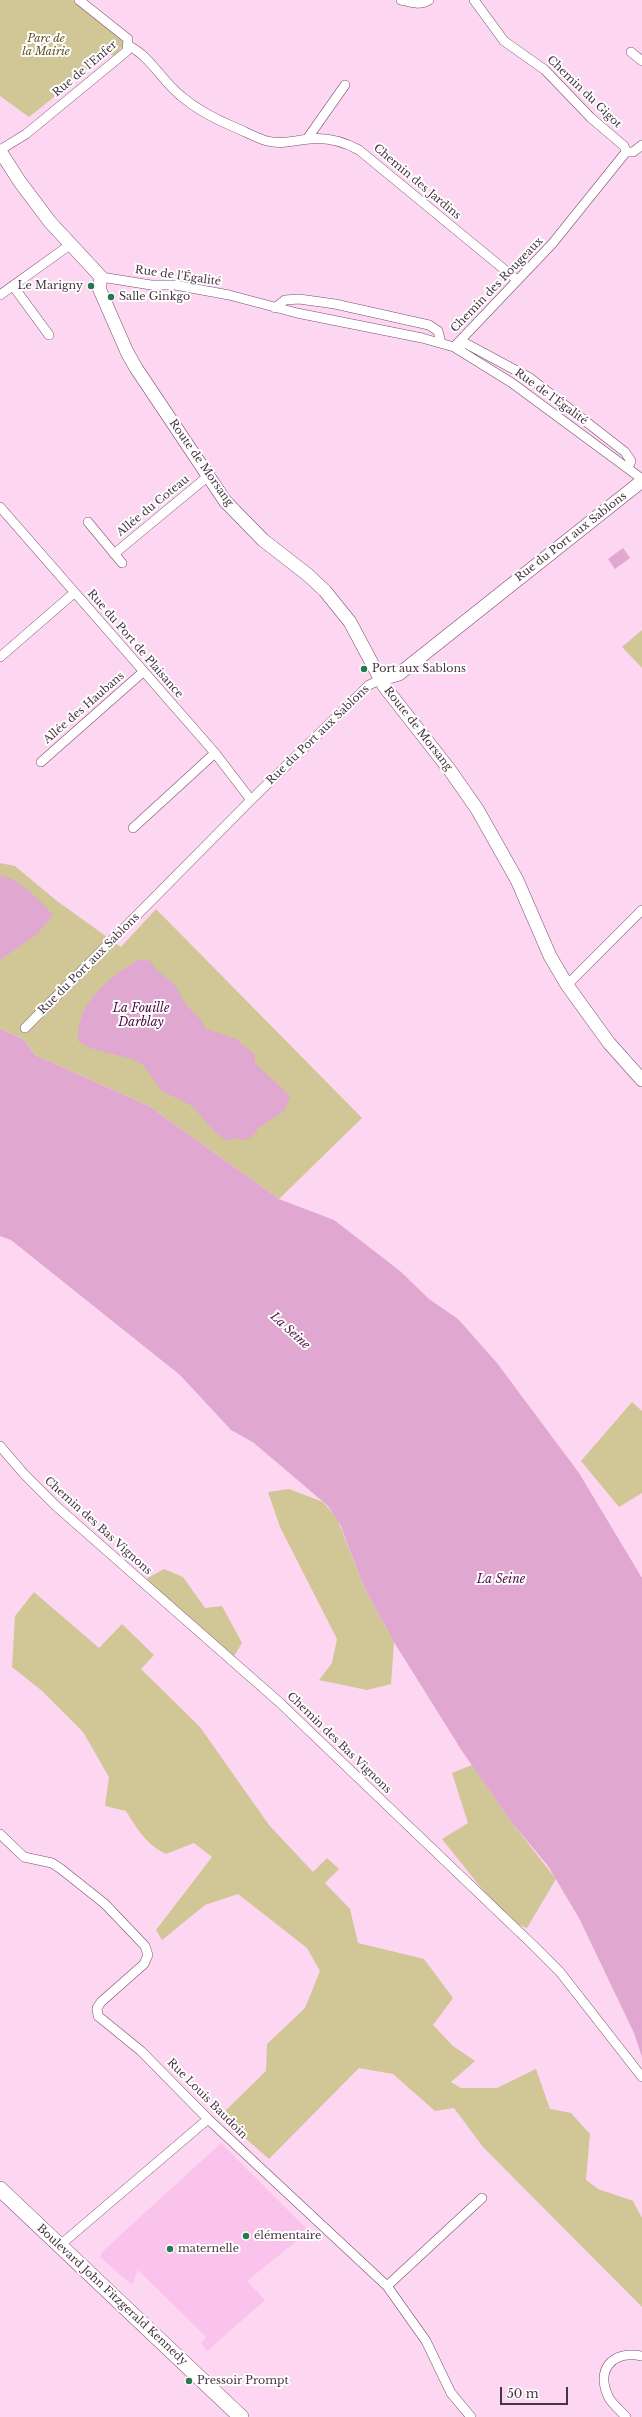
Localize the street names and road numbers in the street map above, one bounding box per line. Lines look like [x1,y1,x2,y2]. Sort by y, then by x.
street label: Rue de l'Enfer [50,38,120,100]
street label: Chemin du Gigot [544,53,624,131]
street label: Chemin des Jardins [371,142,463,222]
street label: Chemin des Rougeaux [448,235,546,335]
street label: Rue de l'Égalité [134,263,222,289]
street label: Rue de l'Égalité [512,366,590,428]
street label: Route de Morsang [166,417,236,509]
street label: Allée du Coteau [114,473,192,539]
street label: Rue du Port aux Sablons [513,489,629,585]
street label: Rue du Port de Plaisance [84,587,186,701]
street label: Allée des Haubans [41,669,127,747]
street label: Rue du Port aux Sablons [264,683,372,787]
street label: Route de Morsang [381,684,455,774]
street label: Rue du Port aux Sablons [36,911,142,1017]
street label: Chemin des Bas Vignons [42,1474,154,1578]
street label: Chemin des Bas Vignons [284,1690,394,1796]
street label: Rue Louis Baudoin [164,2056,250,2142]
street label: Boulevard John Fitzgerald Kennedy [34,2222,190,2368]

